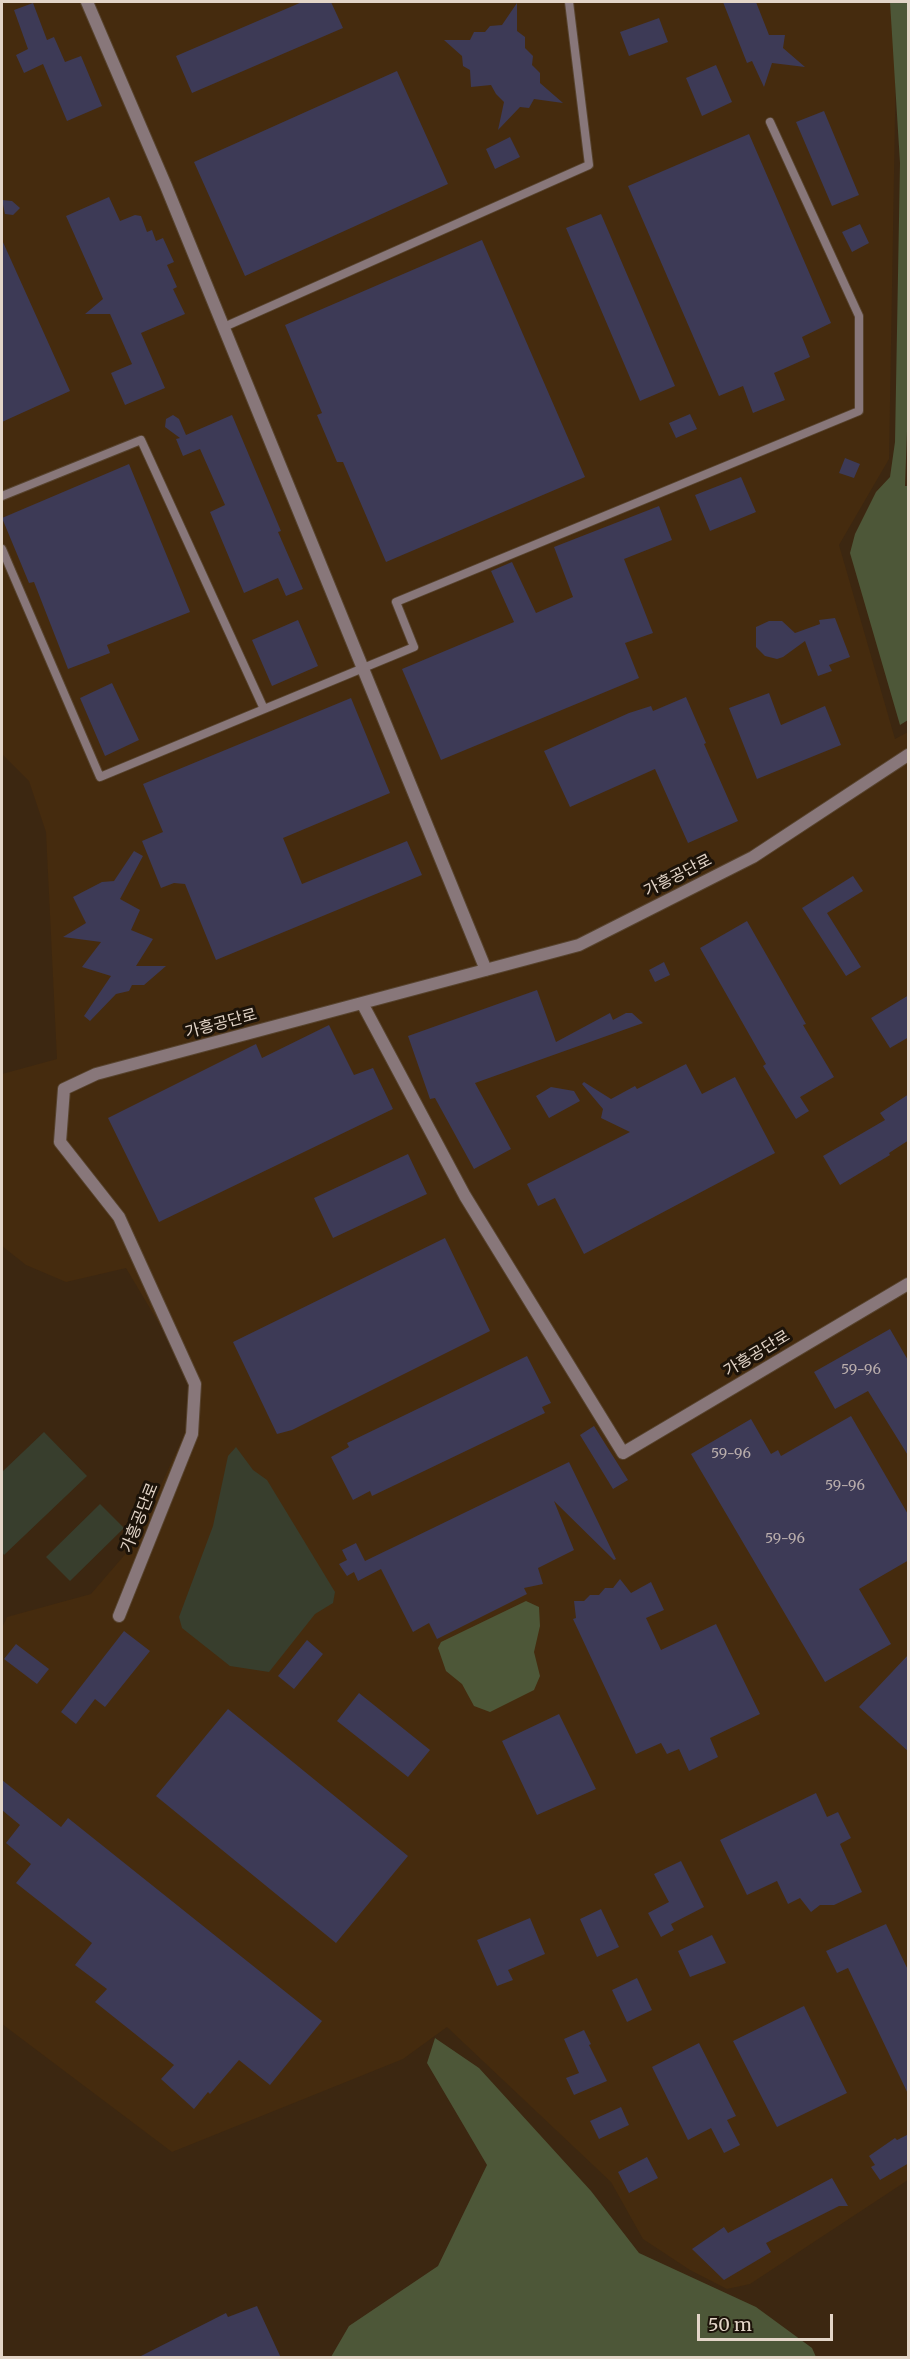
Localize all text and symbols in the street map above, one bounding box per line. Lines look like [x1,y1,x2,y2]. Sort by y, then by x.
street label: 가흥공단로 [641,851,715,901]
street label: 가흥공단로 [183,1005,259,1043]
street label: 가흥공단로 [721,1327,793,1381]
house number: 59-96 [841,1362,881,1378]
house number: 59-96 [711,1446,751,1462]
house number: 59-96 [825,1478,865,1494]
street label: 가흥공단로 [117,1480,163,1556]
house number: 59-96 [765,1531,805,1547]
scale bar [700,2302,836,2340]
text: 50 m [708,2313,752,2336]

